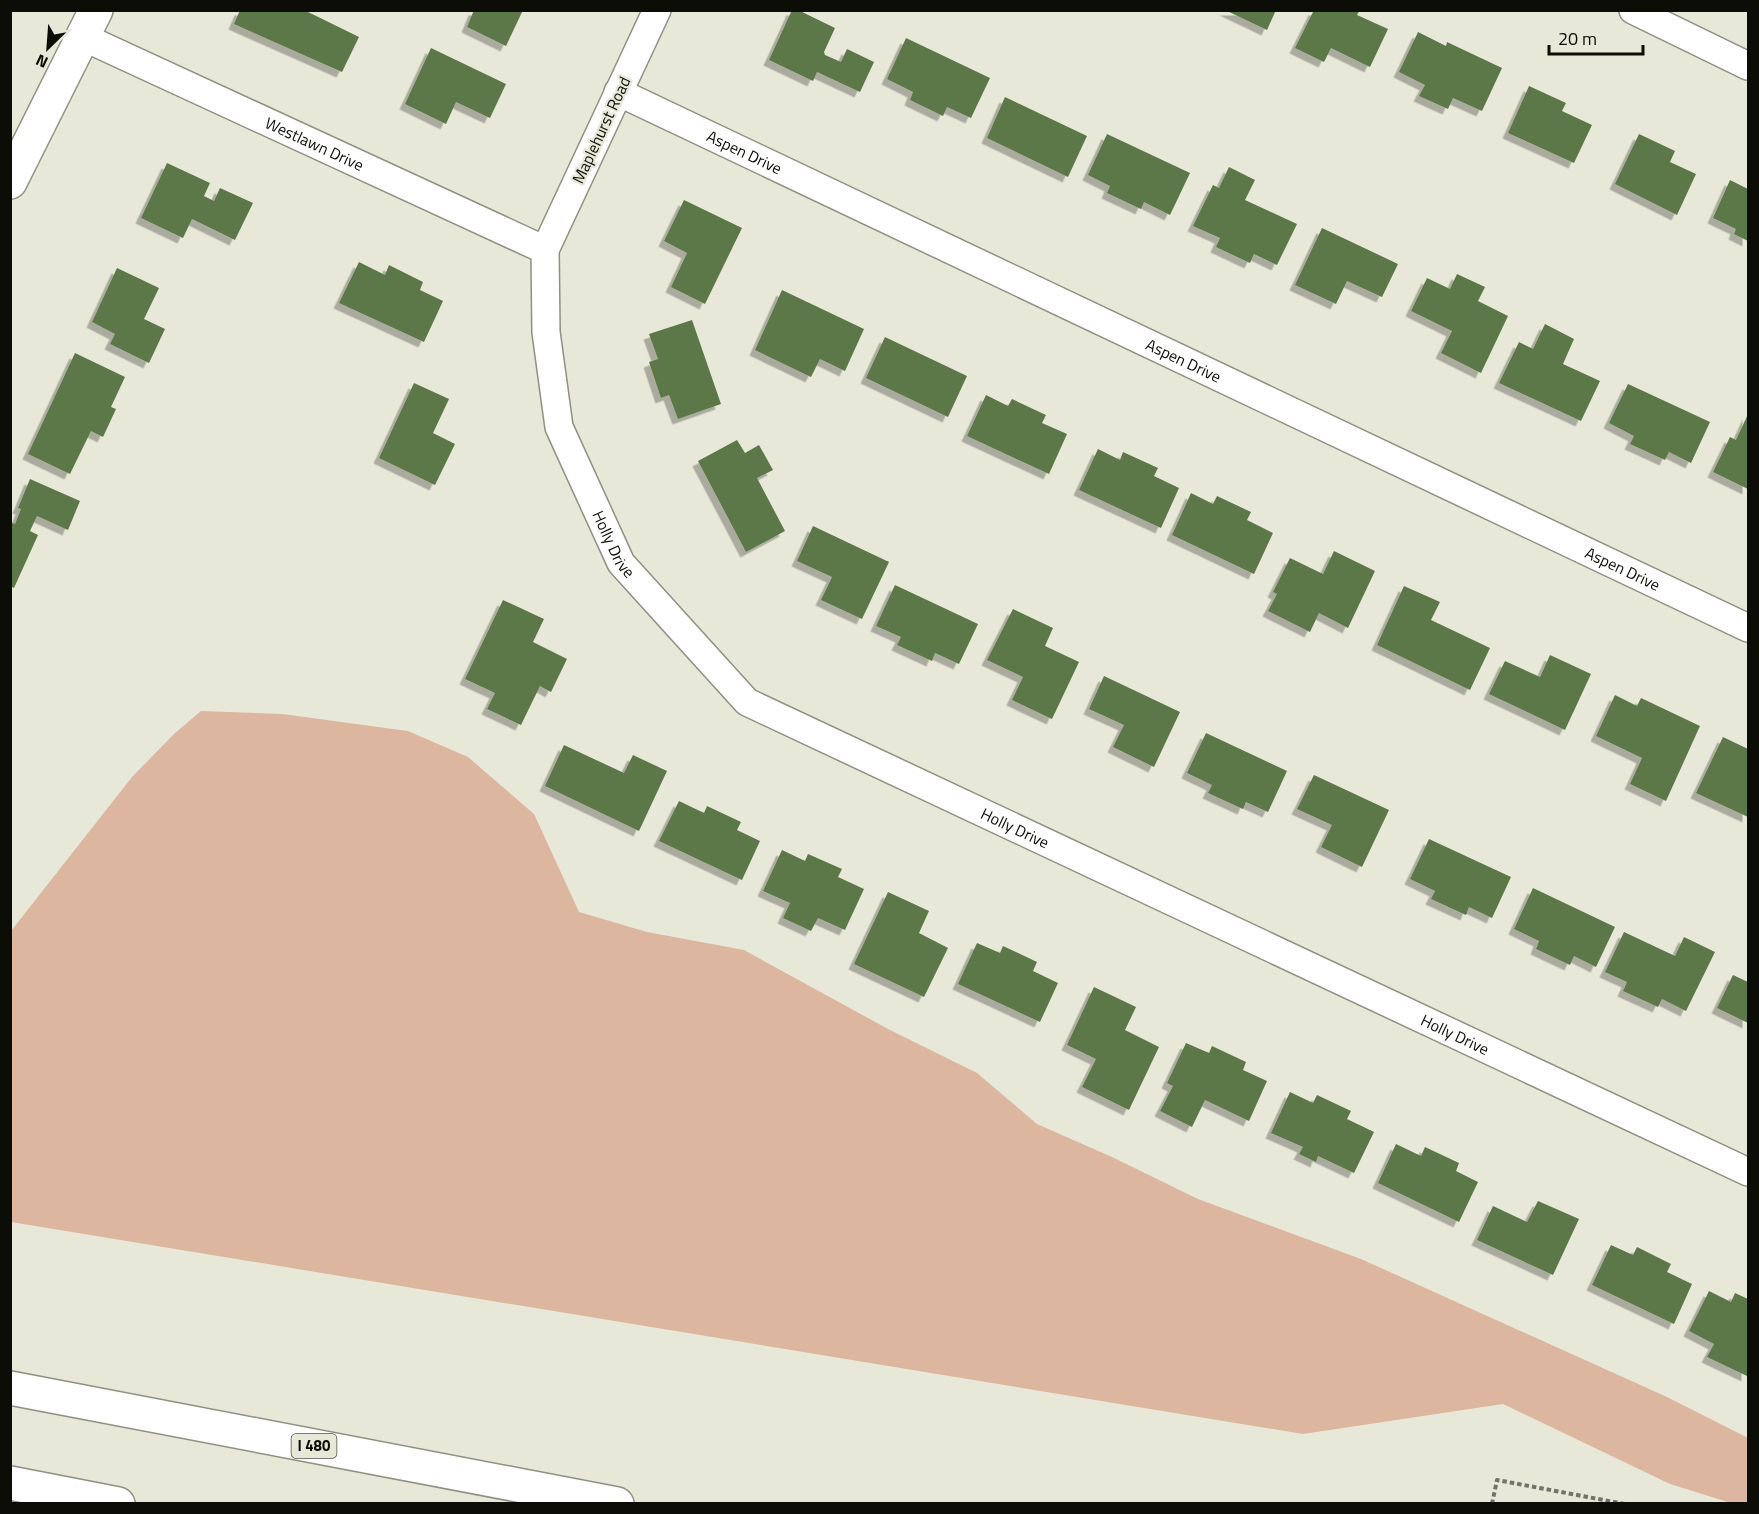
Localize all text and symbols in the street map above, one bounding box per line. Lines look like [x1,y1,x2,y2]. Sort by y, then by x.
north arrow [18,18,78,78]
scale bar [1549,18,1644,56]
text: 20 m [1558,25,1597,52]
text: N [32,48,52,75]
street label: Maplehurst Road [566,73,636,187]
street label: Westlawn Drive [261,111,368,177]
street label: Aspen Drive [703,124,786,180]
street label: Aspen Drive [1142,332,1225,388]
street label: Holly Drive [587,506,641,583]
street label: Aspen Drive [1581,540,1664,597]
street label: Holly Drive [977,802,1053,854]
street label: Holly Drive [1417,1008,1493,1061]
road number: I 480 [292,1434,336,1458]

